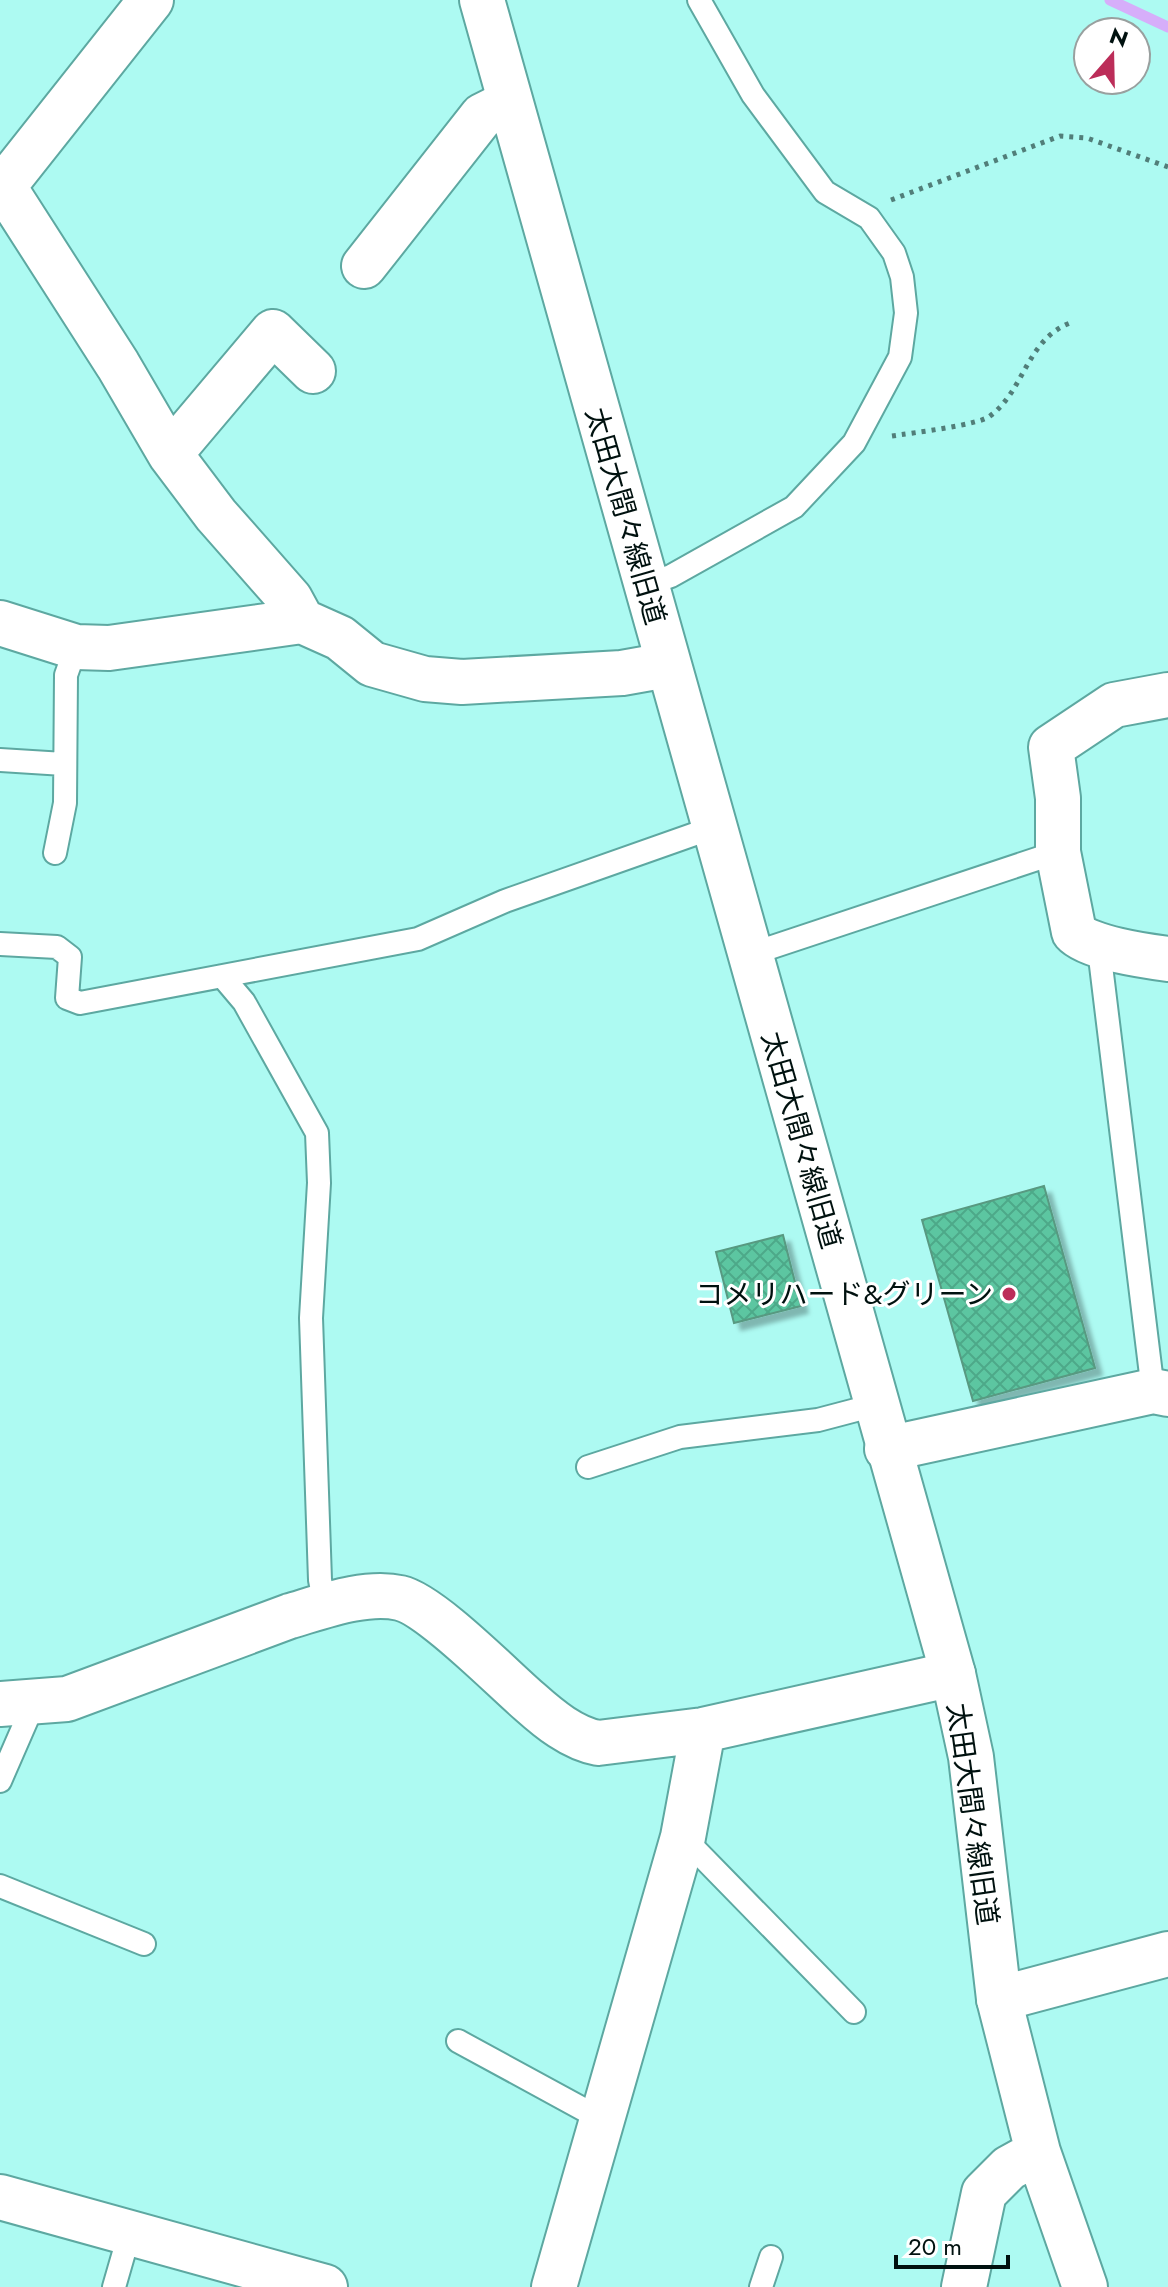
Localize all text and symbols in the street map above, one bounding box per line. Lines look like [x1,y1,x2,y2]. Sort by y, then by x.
north arrow [1072,16,1152,96]
text: N [1105,19,1133,55]
street label: 太田大間々線旧道 [575,403,676,629]
street label: 太田大間々線旧道 [751,1027,852,1253]
place label: コメリハード&グリーン [695,1274,993,1315]
marker: コメリハード&グリーン [1000,1285,1018,1303]
street label: 太田大間々線旧道 [937,1700,1008,1928]
scale bar [896,2219,1008,2269]
text: 20 m [908,2229,962,2264]

